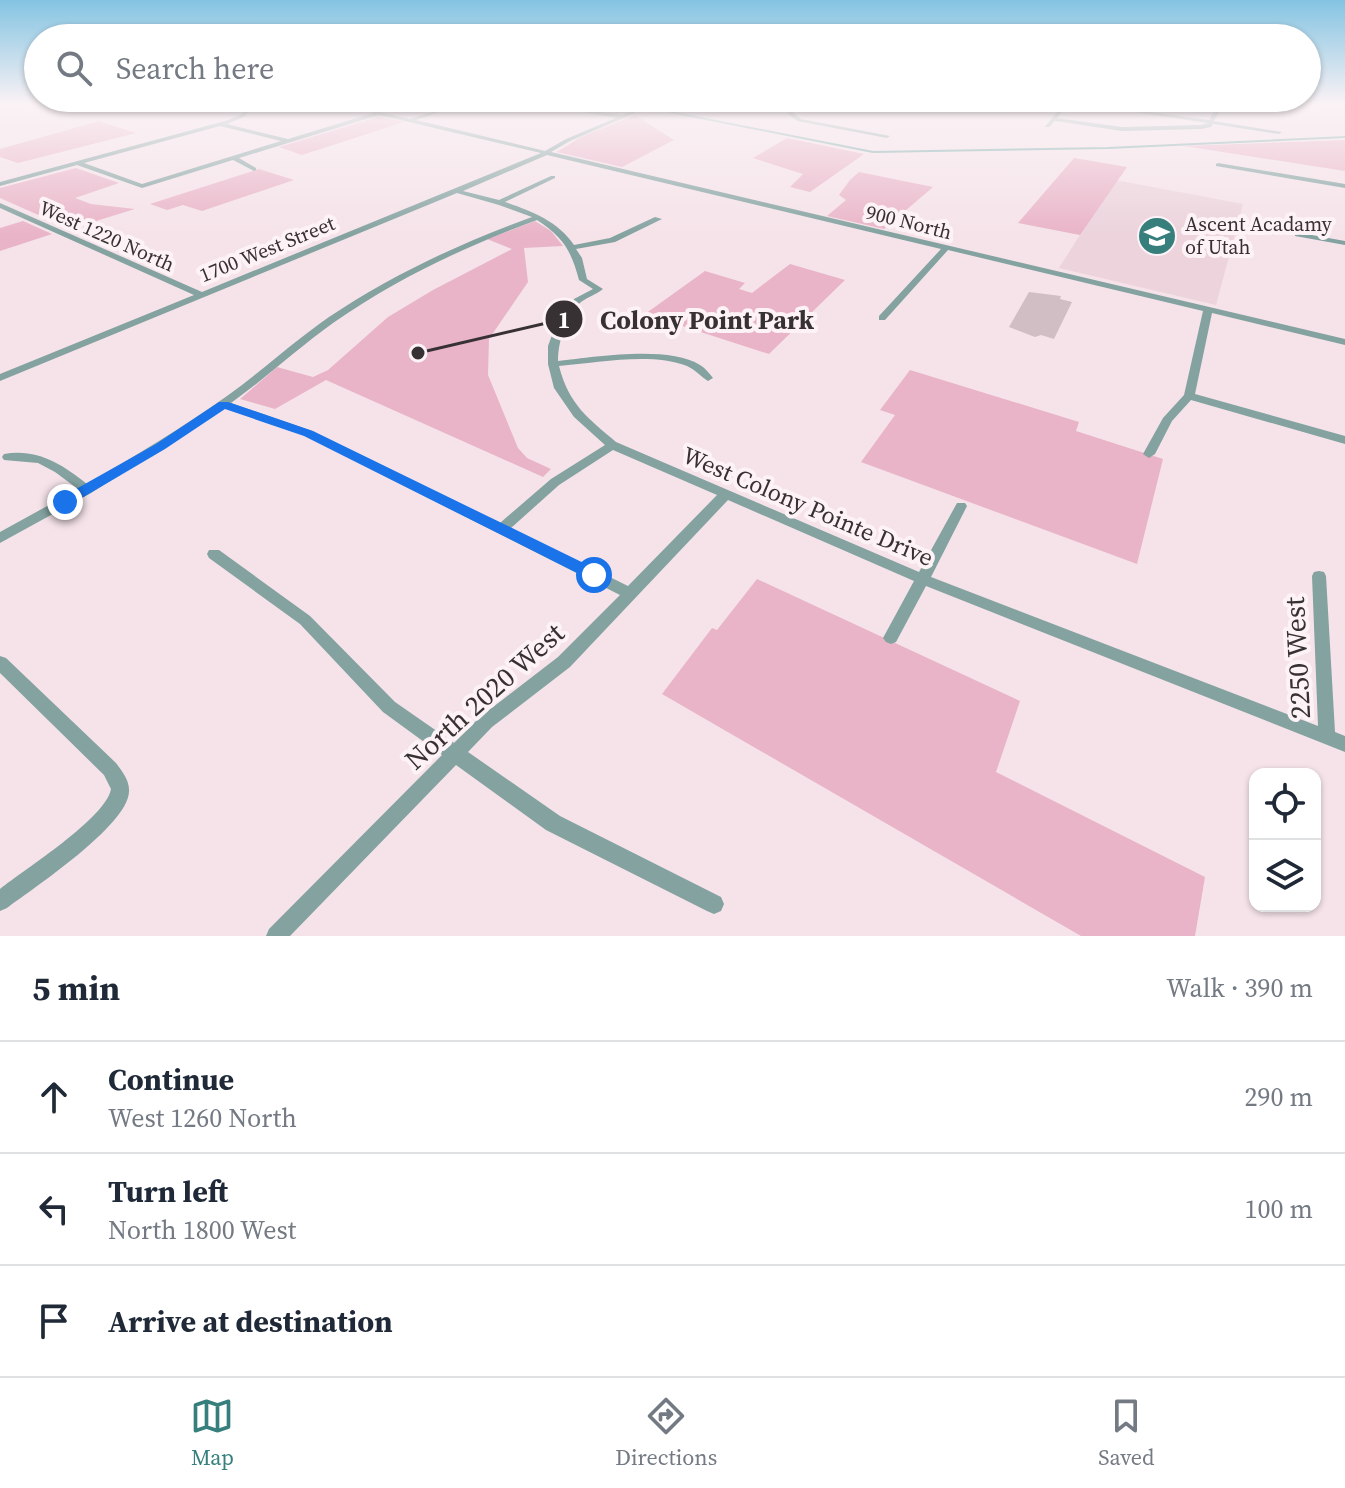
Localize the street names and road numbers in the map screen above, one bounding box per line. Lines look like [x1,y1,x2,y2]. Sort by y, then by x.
street label: West 1220 North [35,194,179,278]
street label: 900 North [863,198,955,246]
street label: 1700 West Street [195,209,339,289]
street label: West Colony Pointe Drive [678,438,938,574]
street label: 2250 West [1275,595,1319,720]
street label: North 2020 West [396,613,573,778]

